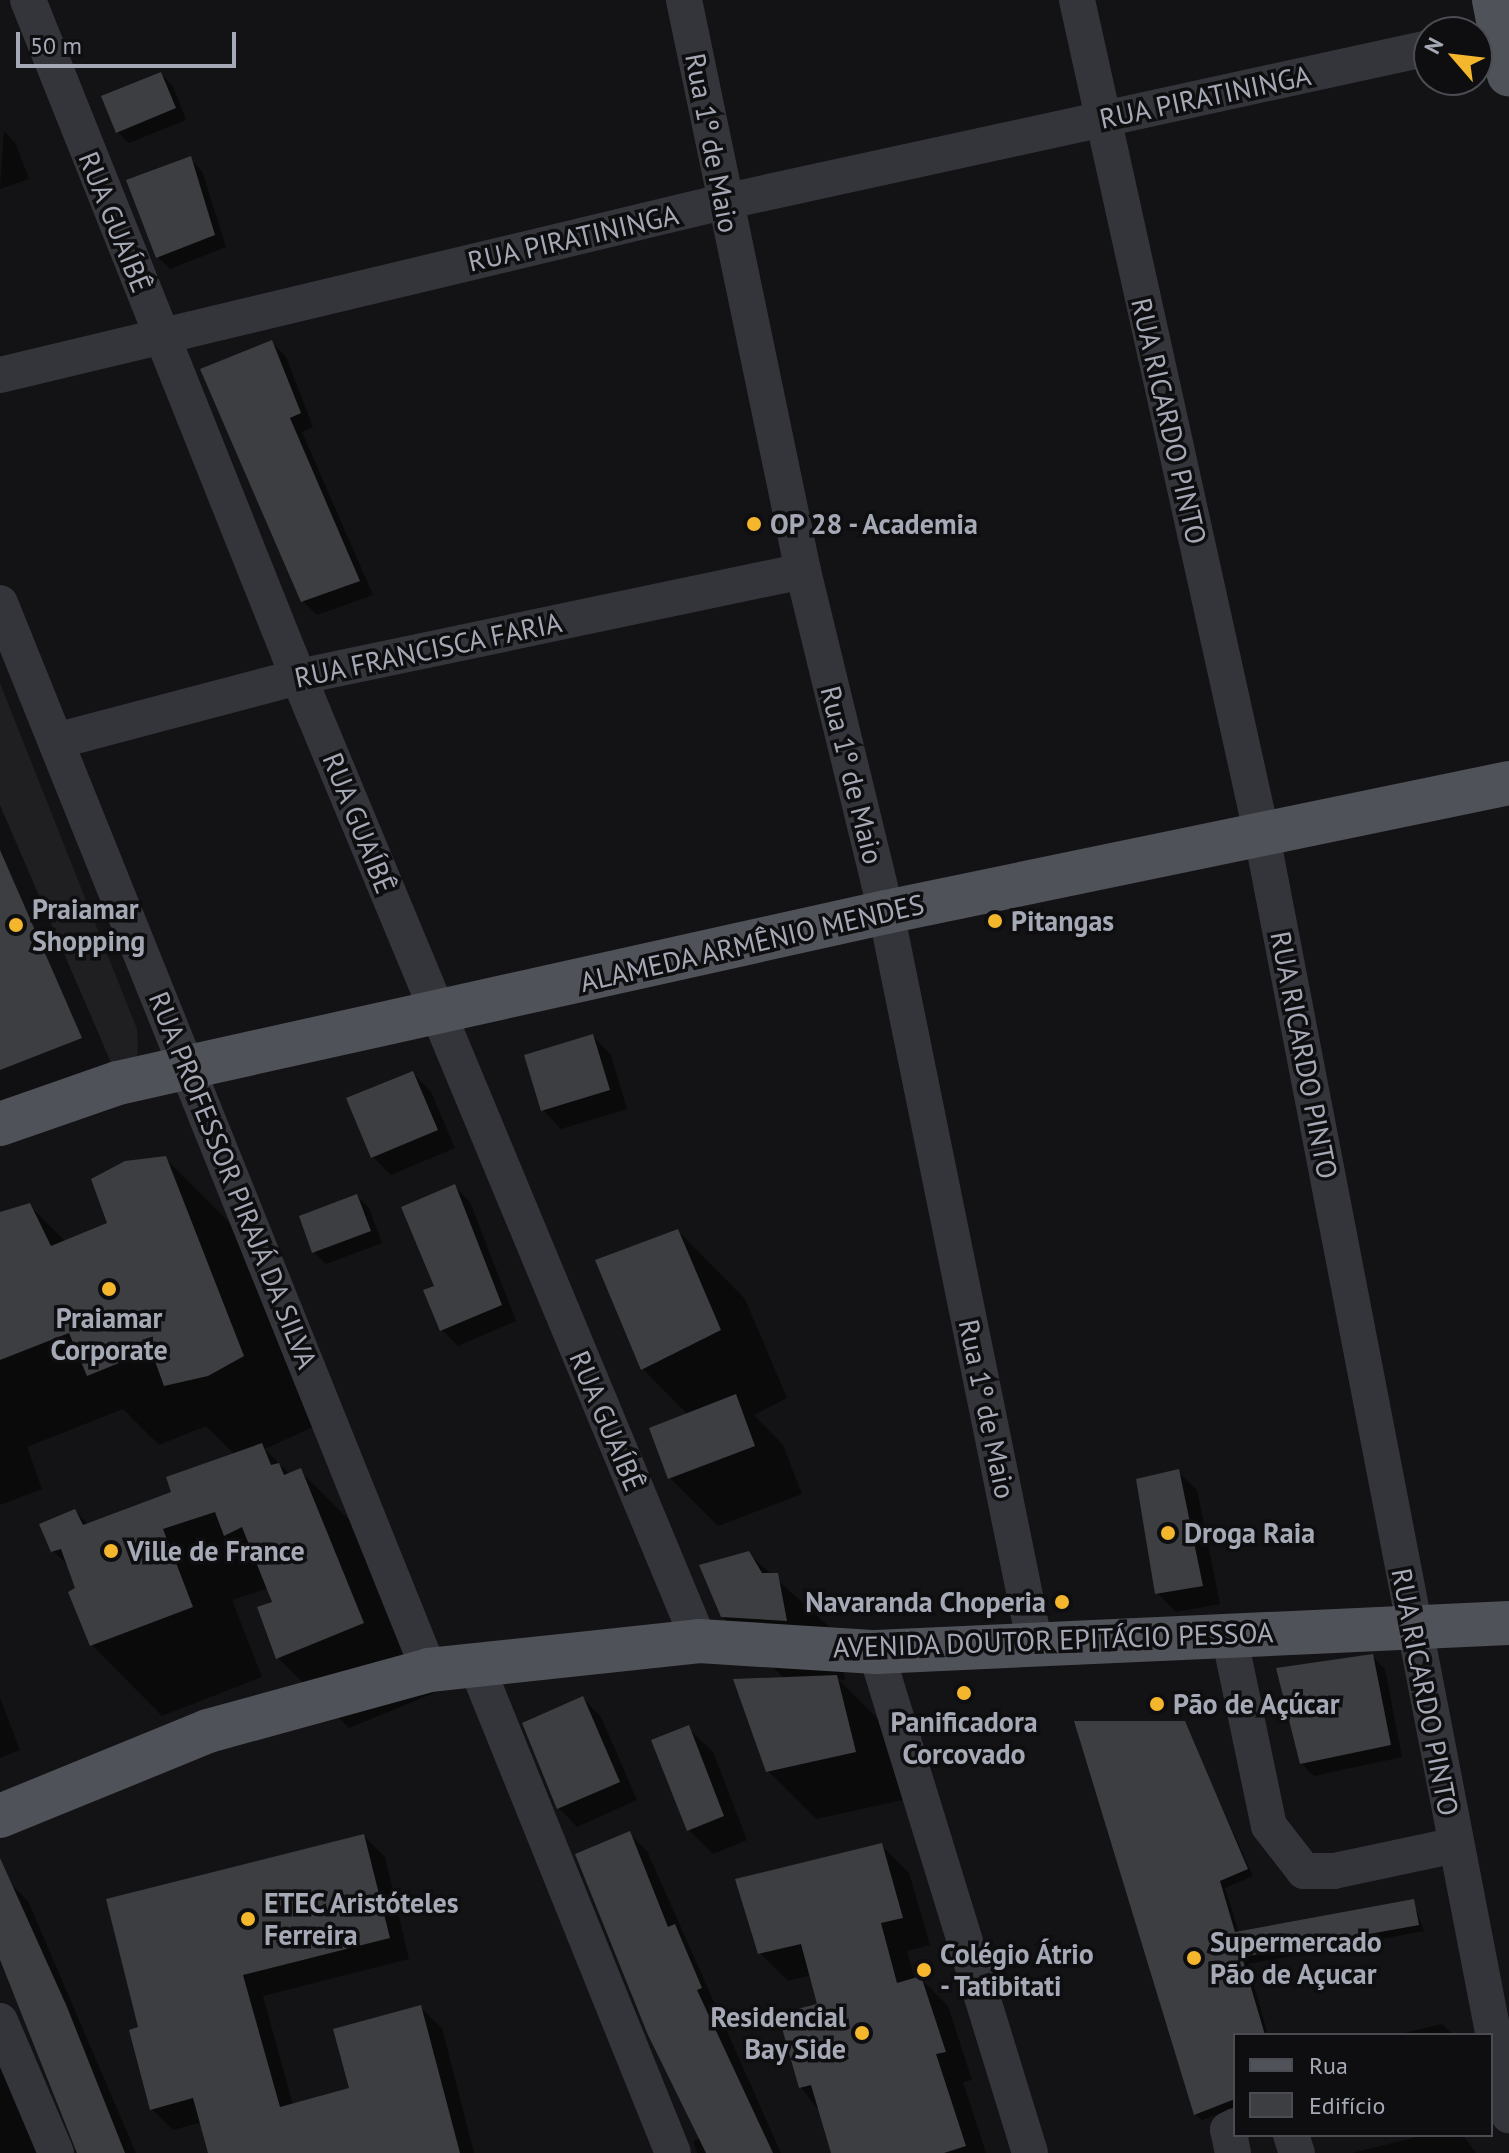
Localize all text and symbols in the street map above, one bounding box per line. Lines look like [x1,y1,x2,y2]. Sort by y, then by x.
scale bar [20,16,240,66]
north arrow [1413,16,1493,96]
text: 50 m [30,30,82,61]
text: N [1418,33,1449,59]
street label: Rua 1º de Maio [678,50,746,236]
street label: RUA PIRATININGA [1096,58,1314,136]
street label: RUA GUAÍBÊ [71,146,159,298]
street label: RUA PIRATININGA [464,197,682,279]
street label: RUA RICARDO PINTO [1124,294,1214,548]
place label: OP 28 - Academia [770,507,984,541]
marker: OP 28 - Academia [745,515,763,533]
street label: RUA FRANCISCA FARIA [290,605,566,695]
street label: Rua 1º de Maio [814,683,890,867]
street label: RUA GUAÍBÊ [315,747,403,899]
street label: ALAMEDA ARMÊNIO MENDES [576,887,928,999]
place label: Praiamar Shopping [32,892,145,958]
place label: Pitangas [1011,904,1114,938]
marker: Pitangas [986,912,1004,930]
marker: Praiamar Shopping [7,916,25,934]
street label: RUA RICARDO PINTO [1263,928,1345,1182]
street label: RUA PROFESSOR PIRAJÁ DA SILVA [141,985,325,1375]
marker: Praiamar Corporate [100,1280,118,1298]
place label: Praiamar Corporate [50,1301,168,1367]
street label: Rua 1º de Maio [952,1316,1022,1502]
street label: RUA GUAÍBÊ [562,1345,652,1497]
place label: Droga Raia [1184,1516,1315,1550]
marker: Droga Raia [1159,1524,1177,1542]
place label: Ville de France [127,1534,305,1568]
marker: Ville de France [102,1542,120,1560]
street label: RUA RICARDO PINTO [1384,1565,1466,1819]
place label: Navaranda Choperia [805,1585,1046,1619]
marker: Navaranda Choperia [1053,1593,1071,1611]
street label: AVENIDA DOUTOR EPITÁCIO PESSOA [832,1616,1274,1664]
marker: Panificadora Corcovado [955,1684,973,1702]
place label: Pão de Açúcar [1173,1687,1341,1721]
marker: Pão de Açúcar [1148,1695,1166,1713]
place label: Panificadora Corcovado [890,1705,1038,1771]
place label: ETEC Aristóteles Ferreira [264,1886,461,1952]
marker: ETEC Aristóteles Ferreira [239,1910,257,1928]
place label: Supermercado Pão de Açucar [1210,1925,1382,1991]
place label: Colégio Átrio - Tatibitati [940,1937,1095,2003]
marker: Supermercado Pão de Açucar [1185,1949,1203,1967]
marker: Colégio Átrio - Tatibitati [915,1961,933,1979]
place label: Residencial Bay Side [711,2000,846,2066]
marker: Residencial Bay Side [853,2024,871,2042]
legend [1233,2033,1493,2137]
text: Rua [1309,2050,1348,2081]
text: Edifício [1309,2090,1385,2121]

